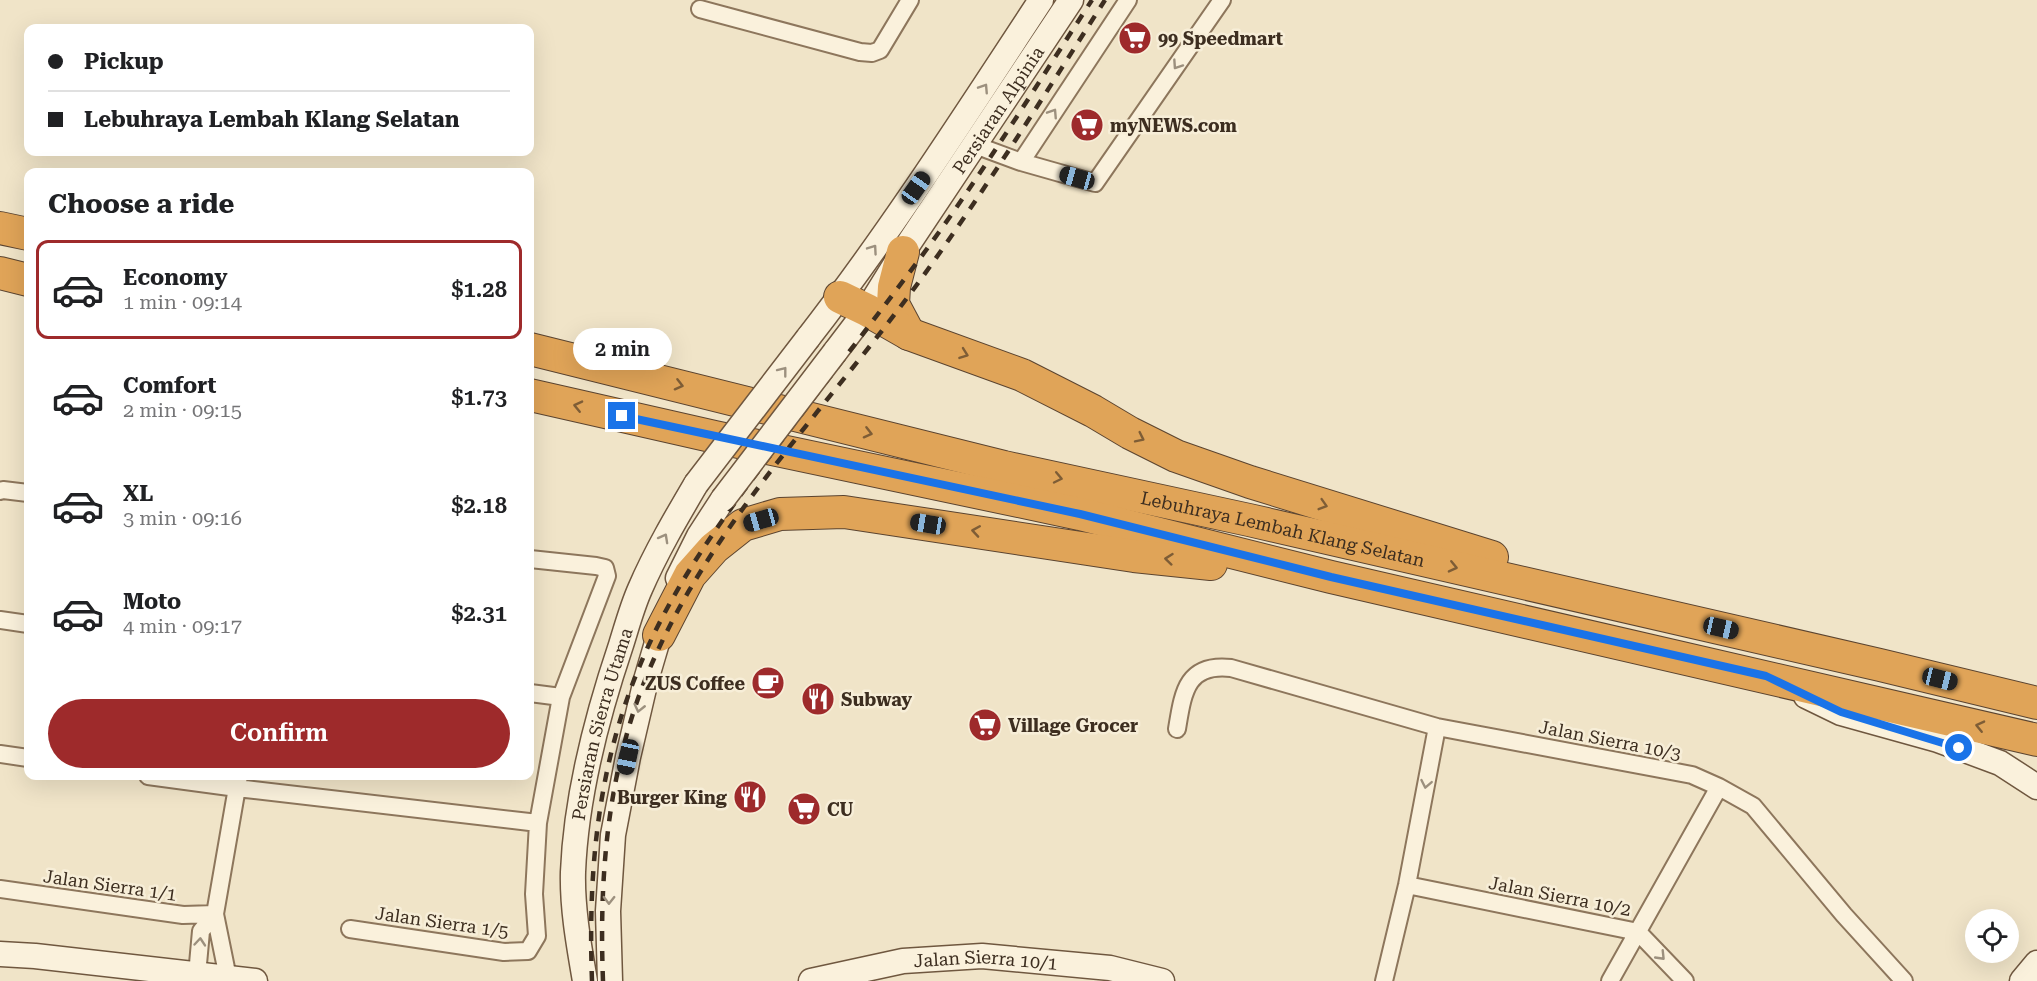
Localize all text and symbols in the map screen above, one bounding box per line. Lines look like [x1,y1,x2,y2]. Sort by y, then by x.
supermarket icon: 99 Speedmart [1117,20,1153,56]
place label: 99 Speedmart [1158,28,1283,49]
street label: Persiaran Alpinia [948,42,1048,178]
text: Pickup [84,49,164,74]
one-way arrow [1172,59,1184,69]
one-way arrow [976,83,987,94]
text: Lebuhraya Lembah Klang Selatan [84,107,460,132]
supermarket icon: myNEWS.com [1069,107,1105,143]
one-way arrow [1046,109,1057,120]
place label: myNEWS.com [1110,115,1238,136]
car [1057,164,1097,192]
car [898,168,934,208]
text: Choose a ride [48,188,234,220]
one-way arrow [866,244,877,255]
icon: car [51,263,105,317]
text: Economy [123,265,227,290]
text: $1.28 [451,277,507,302]
text: 1 min · 09:14 [123,290,242,314]
callout: 2 min [572,329,672,371]
text: 2 min [595,337,650,361]
one-way arrow [958,347,969,360]
one-way arrow [775,367,786,378]
icon: car [51,371,105,425]
text: Comfort [123,373,216,398]
one-way arrow [674,378,684,391]
text: $1.73 [451,385,507,410]
text: 2 min · 09:15 [123,398,242,422]
one-way arrow [573,401,583,414]
route end [608,402,635,429]
one-way arrow [863,425,873,438]
one-way arrow [1133,431,1144,442]
one-way arrow [1052,471,1062,484]
icon: car [51,479,105,533]
text: XL [123,481,153,506]
street label: Lebuhraya Lembah Klang Selatan [1139,486,1427,571]
text: $2.18 [451,493,507,518]
one-way arrow [1317,497,1327,510]
text: 3 min · 09:16 [123,506,242,530]
car [741,506,781,534]
car [909,512,947,536]
one-way arrow [971,526,980,538]
one-way arrow [657,534,668,544]
one-way arrow [1164,554,1173,566]
one-way arrow [1448,560,1458,573]
icon: car [51,587,105,641]
text: Moto [123,589,181,614]
text: $2.31 [451,601,507,626]
text: 4 min · 09:17 [123,614,242,638]
car [1701,615,1741,641]
street label: Persiaran Sierra Utama [567,625,636,822]
cafe icon: ZUS Coffee [750,665,786,701]
car [1920,666,1960,692]
place label: ZUS Coffee [645,673,745,694]
restaurant icon: Subway [800,681,836,717]
place label: Subway [841,689,912,710]
button: Confirm [48,699,510,768]
one-way arrow [634,703,647,713]
supermarket icon: Village Grocer [967,707,1003,743]
place label: Village Grocer [1008,715,1138,736]
street label: Jalan Sierra 10/3 [1537,716,1683,764]
one-way arrow [1975,721,1985,734]
route start [1945,734,1972,761]
car [615,738,641,776]
restaurant icon: Burger King [732,779,768,815]
one-way arrow [1420,779,1433,789]
place label: Burger King [617,787,728,808]
supermarket icon: CU [786,791,822,827]
place label: CU [827,799,854,820]
street label: Jalan Sierra 1/1 [42,865,178,905]
street label: Jalan Sierra 10/2 [1487,872,1633,920]
one-way arrow [602,895,615,904]
street label: Jalan Sierra 1/5 [374,902,510,942]
map controls [1965,909,2019,963]
button: locate [1965,909,2019,963]
one-way arrow [193,938,206,947]
street label: Jalan Sierra 10/1 [913,945,1059,974]
one-way arrow [1654,949,1665,960]

